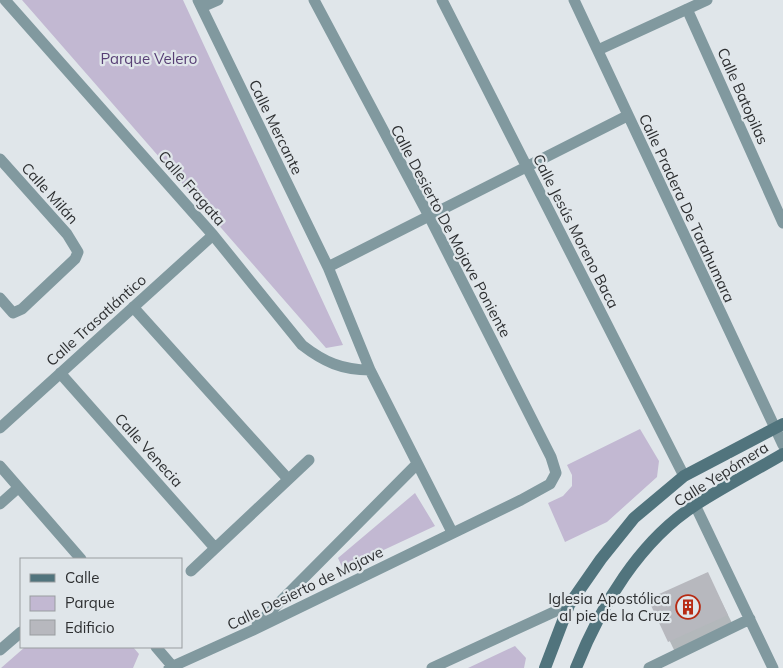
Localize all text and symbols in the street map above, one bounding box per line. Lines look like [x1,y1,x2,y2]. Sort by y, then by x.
street label: Calle Batopilas [713,45,773,147]
park label: Parque Velero [101,49,197,68]
street label: Calle Mercante [245,76,307,178]
street label: Calle Pradera De Tarahumara [635,111,739,305]
street label: Calle Desierto De Mojave Poniente [387,121,515,341]
street label: Calle Fragata [154,147,230,229]
street label: Calle Jesús Moreno Baca [529,151,623,311]
street label: Calle Milán [18,158,82,228]
street label: Calle Trasatlántico [42,270,150,370]
street label: Calle Venecia [111,409,187,491]
street label: Calle Yepómera [670,437,772,511]
street label: Calle Desierto de Mojave [224,542,386,634]
legend [20,558,182,648]
text: Calle [65,568,99,587]
place label: Iglesia Apostólica al pie de la Cruz [548,589,670,625]
text: Parque [65,593,115,612]
building icon: Iglesia Apostólica al pie de la Cruz [675,594,701,620]
text: Edificio [65,618,115,637]

